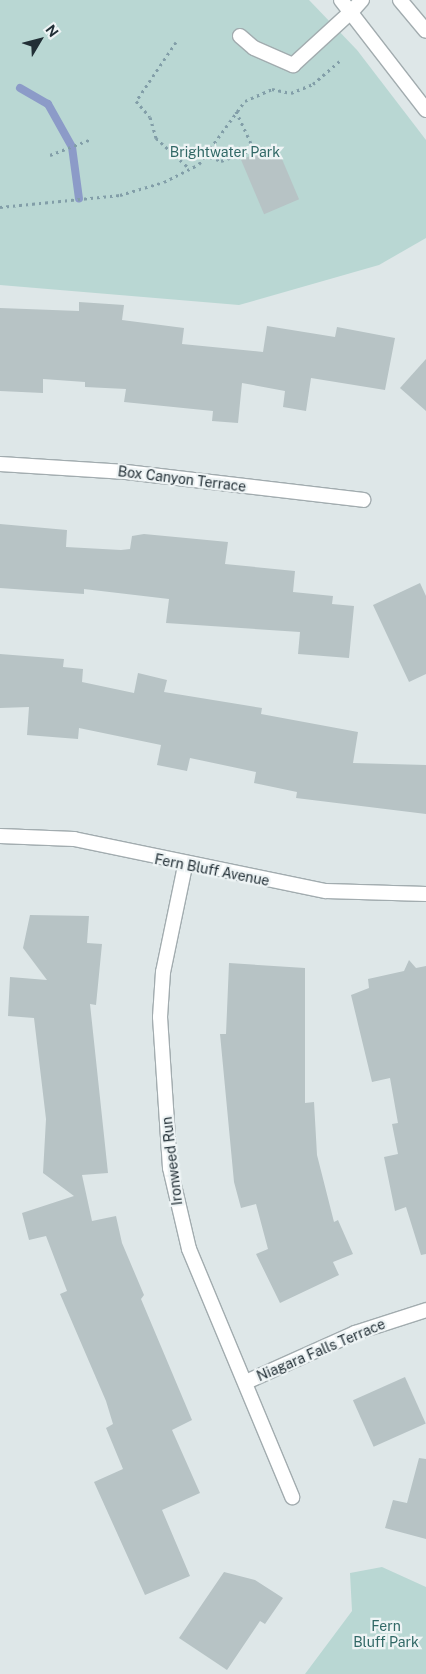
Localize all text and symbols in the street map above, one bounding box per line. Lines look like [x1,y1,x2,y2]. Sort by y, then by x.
north arrow [15,15,65,65]
text: N [42,22,62,40]
park label: Brightwater Park [170,144,280,160]
street label: Box Canyon Terrace [117,463,247,495]
street label: Fern Bluff Avenue [153,851,271,889]
street label: Ironweed Run [158,1116,186,1206]
street label: Niagara Falls Terrace [254,1315,388,1385]
park label: Fern Bluff Park [353,1618,419,1650]

